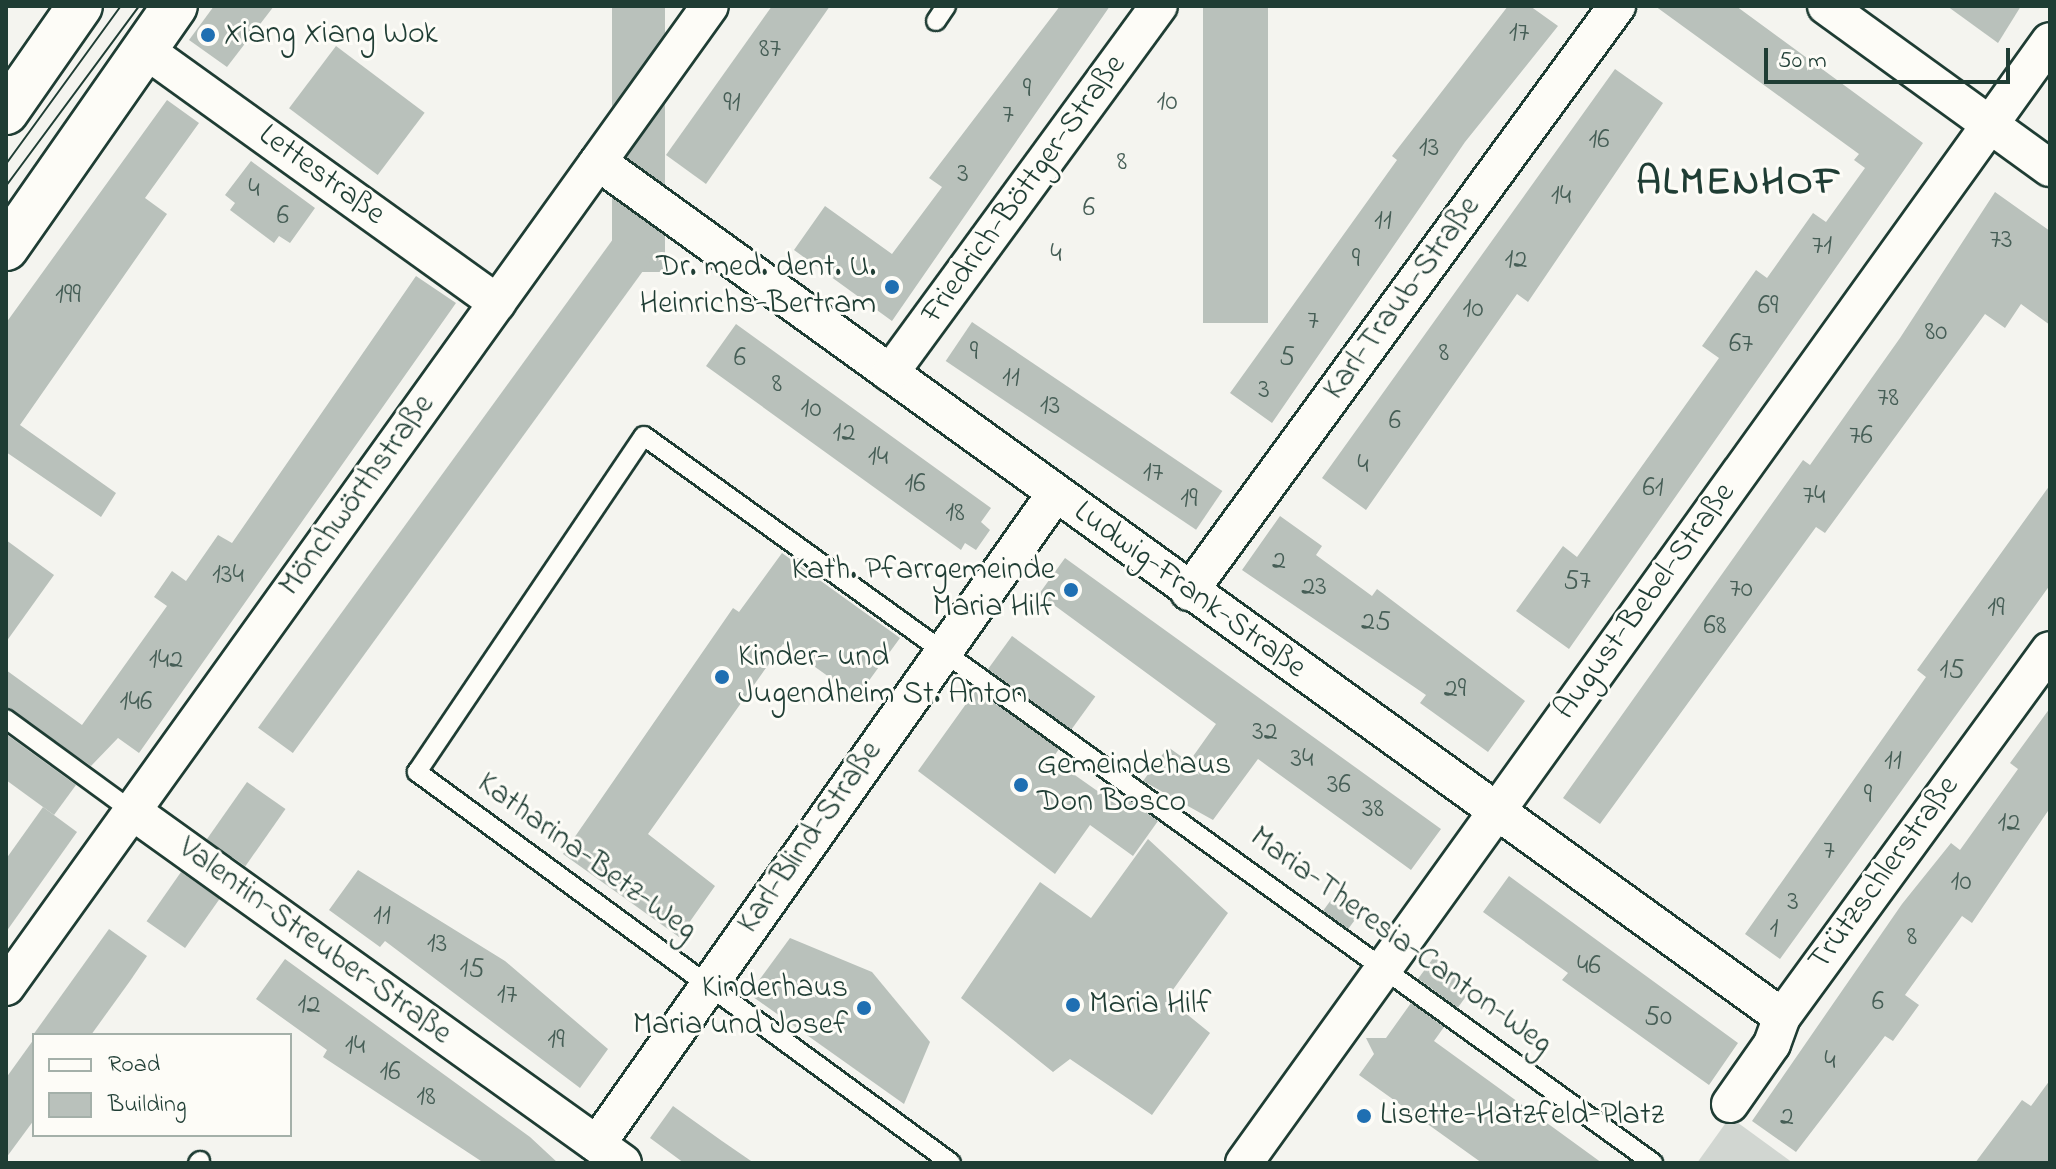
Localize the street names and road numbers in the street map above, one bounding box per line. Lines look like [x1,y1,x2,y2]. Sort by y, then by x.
street label: Friedrich-Böttger-Straße [914,48,1136,332]
street label: Lettestraße [250,117,392,235]
street label: Karl-Traub-Straße [1316,190,1490,408]
street label: Mönchwörthstraße [272,388,444,604]
street label: August-Bebel-Straße [1547,476,1745,728]
street label: Ludwig-Frank-Straße [1065,494,1313,688]
street label: Karl-Blind-Straße [730,734,892,942]
street label: Katharina-Betz-Weg [469,765,703,951]
street label: Trützschlerstraße [1802,769,1968,979]
street label: Maria-Theresia-Canton-Weg [1241,819,1559,1065]
street label: Valentin-Streuber-Straße [170,830,458,1054]

